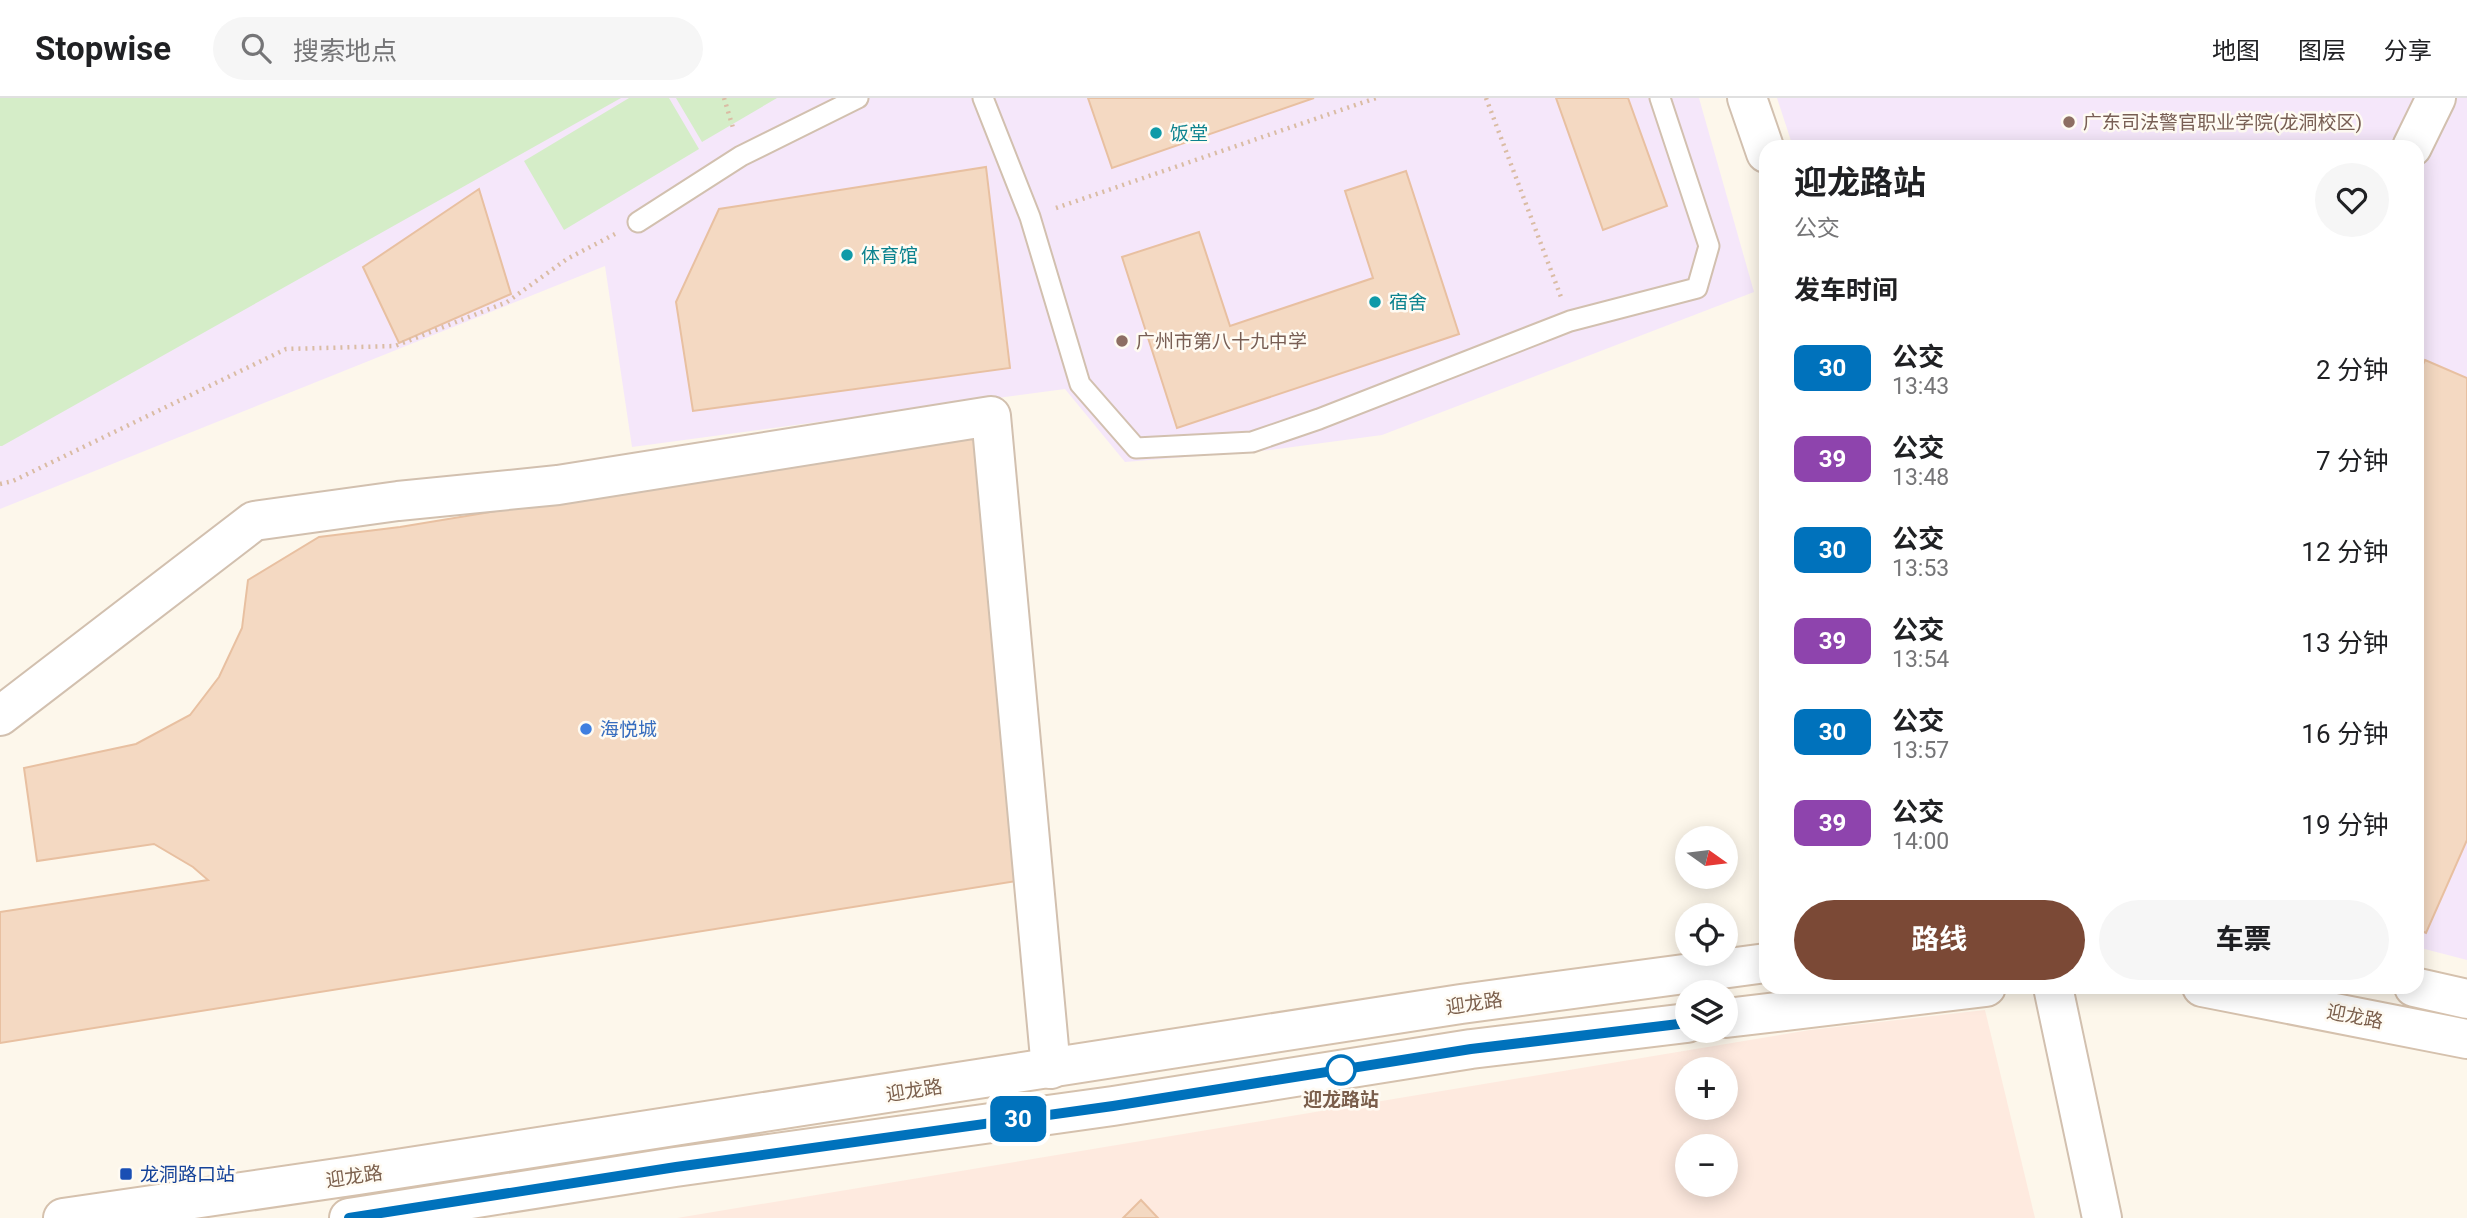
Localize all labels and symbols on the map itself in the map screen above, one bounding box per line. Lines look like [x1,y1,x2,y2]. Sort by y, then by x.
place label: 广东司法警官职业学院(龙洞校区) [2083,111,2362,134]
marker: 广东司法警官职业学院(龙洞校区) [2061,114,2077,130]
place label: 饭堂 [1170,122,1208,145]
marker: 饭堂 [1148,125,1164,141]
place label: 体育馆 [861,244,918,267]
marker: 体育馆 [839,247,855,263]
place label: 宿舍 [1389,291,1427,314]
marker: 宿舍 [1367,294,1383,310]
place label: 广州市第八十九中学 [1136,330,1307,353]
marker: 广州市第八十九中学 [1114,333,1130,349]
place label: 海悦城 [600,718,657,741]
marker: 海悦城 [578,721,594,737]
north arrow [1675,826,1738,889]
street label: 迎龙路 [1444,988,1504,1019]
street label: 迎龙路 [2325,1000,2385,1033]
marker: 迎龙路站 [1326,1055,1356,1085]
street label: 迎龙路 [884,1075,944,1106]
place label: 迎龙路站 [1303,1088,1379,1111]
line badge: 30 [986,1096,1050,1142]
street label: 迎龙路 [324,1161,384,1192]
place label: 龙洞路口站 [140,1163,235,1186]
marker: 龙洞路口站 [118,1166,134,1182]

